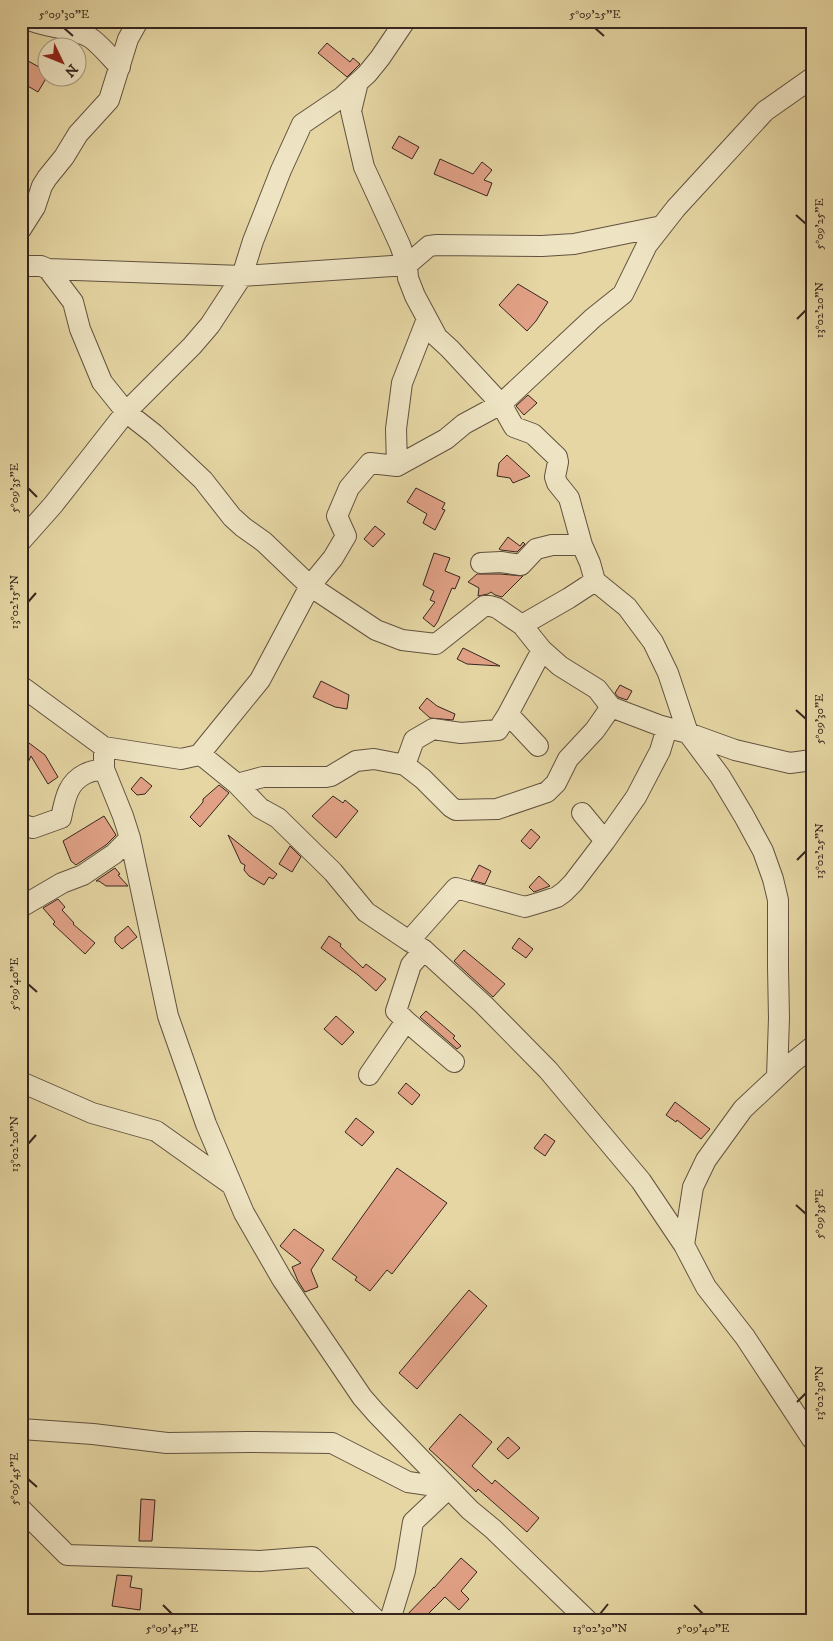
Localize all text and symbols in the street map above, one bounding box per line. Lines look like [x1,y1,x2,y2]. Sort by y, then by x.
text: 5°09'30"E [39,7,90,22]
text: 5°09'25"E [569,7,621,22]
north arrow [38,38,88,88]
text: N [60,60,81,81]
text: 5°09'25"E [812,198,827,250]
text: 13°02'20"N [812,282,827,338]
text: 5°09'35"E [7,462,22,513]
text: 13°02'15"N [7,575,22,629]
text: 5°09'30"E [812,693,827,744]
text: 13°02'25"N [812,823,827,879]
text: 5°09'40"E [7,957,22,1011]
text: 13°02'20"N [7,1116,22,1172]
text: 5°09'35"E [812,1188,827,1239]
text: 13°02'30"N [812,1365,827,1420]
text: 5°09'45"E [7,1452,22,1505]
text: 5°09'45"E [146,1621,199,1636]
text: 13°02'30"N [573,1621,628,1636]
text: 5°09'40"E [676,1621,730,1636]

